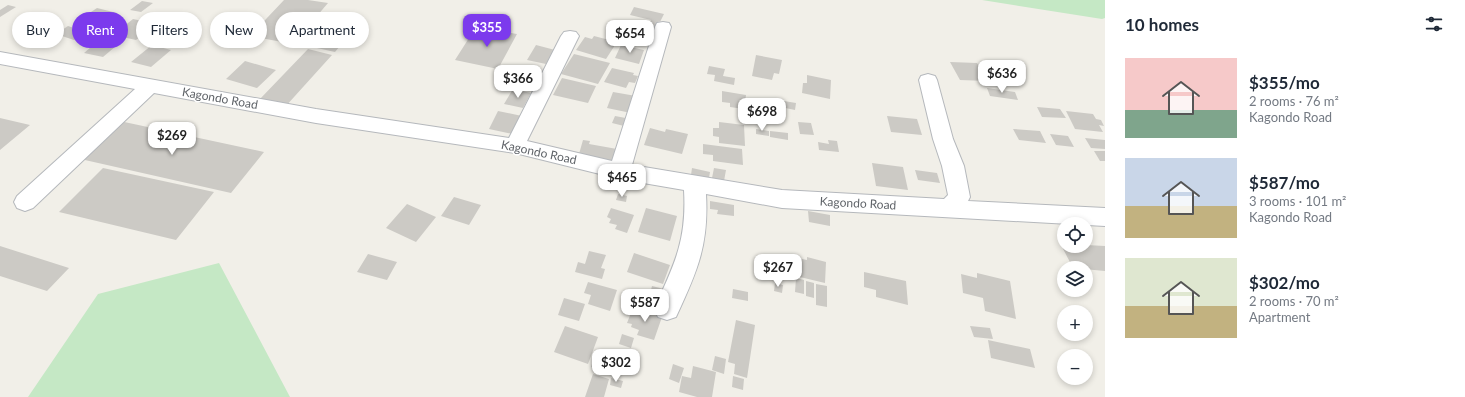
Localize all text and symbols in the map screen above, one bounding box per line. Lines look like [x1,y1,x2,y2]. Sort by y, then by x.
chip: Buy [12,12,64,48]
chip: Rent [72,12,128,48]
chip: Filters [136,12,202,48]
chip: New [210,12,267,48]
chip: Apartment [275,12,369,48]
icon: filters [1423,13,1445,35]
pin: $355 [463,14,511,48]
text: 10 homes [1125,14,1199,35]
text: $355 [472,19,502,35]
pin: $654 [606,20,654,54]
text: $654 [615,25,645,41]
pin: $636 [978,60,1026,94]
pin: $366 [494,65,542,99]
text: $636 [987,65,1017,81]
text: $366 [503,70,533,86]
text: $355/mo [1249,72,1320,93]
icon: home [1157,74,1205,122]
street label: Kagondo Road [181,84,259,112]
text: 2 rooms · 76 m² [1249,93,1339,109]
pin: $698 [738,98,786,132]
text: $698 [747,103,777,119]
text: Kagondo Road [1249,109,1332,125]
pin: $269 [148,122,196,156]
text: $269 [157,127,187,143]
street label: Kagondo Road [500,137,578,167]
pin: $465 [598,164,646,198]
text: $465 [607,169,637,185]
text: $587/mo [1249,172,1320,193]
icon: home [1157,174,1205,222]
text: 3 rooms · 101 m² [1249,193,1346,209]
street label: Kagondo Road [819,194,897,212]
text: Kagondo Road [1249,209,1332,225]
map controls [1057,217,1093,385]
button: locate [1057,217,1093,253]
pin: $267 [754,254,802,288]
text: $267 [763,259,793,275]
button: layers [1057,261,1093,297]
text: $302/mo [1249,272,1320,293]
icon: home [1157,274,1205,322]
pin: $587 [621,289,669,323]
text: 2 rooms · 70 m² [1249,293,1339,309]
text: $587 [630,294,660,310]
button: + [1057,305,1093,341]
text: Apartment [1249,309,1310,325]
pin: $302 [592,349,640,383]
button: − [1057,349,1093,385]
text: $302 [601,354,631,370]

